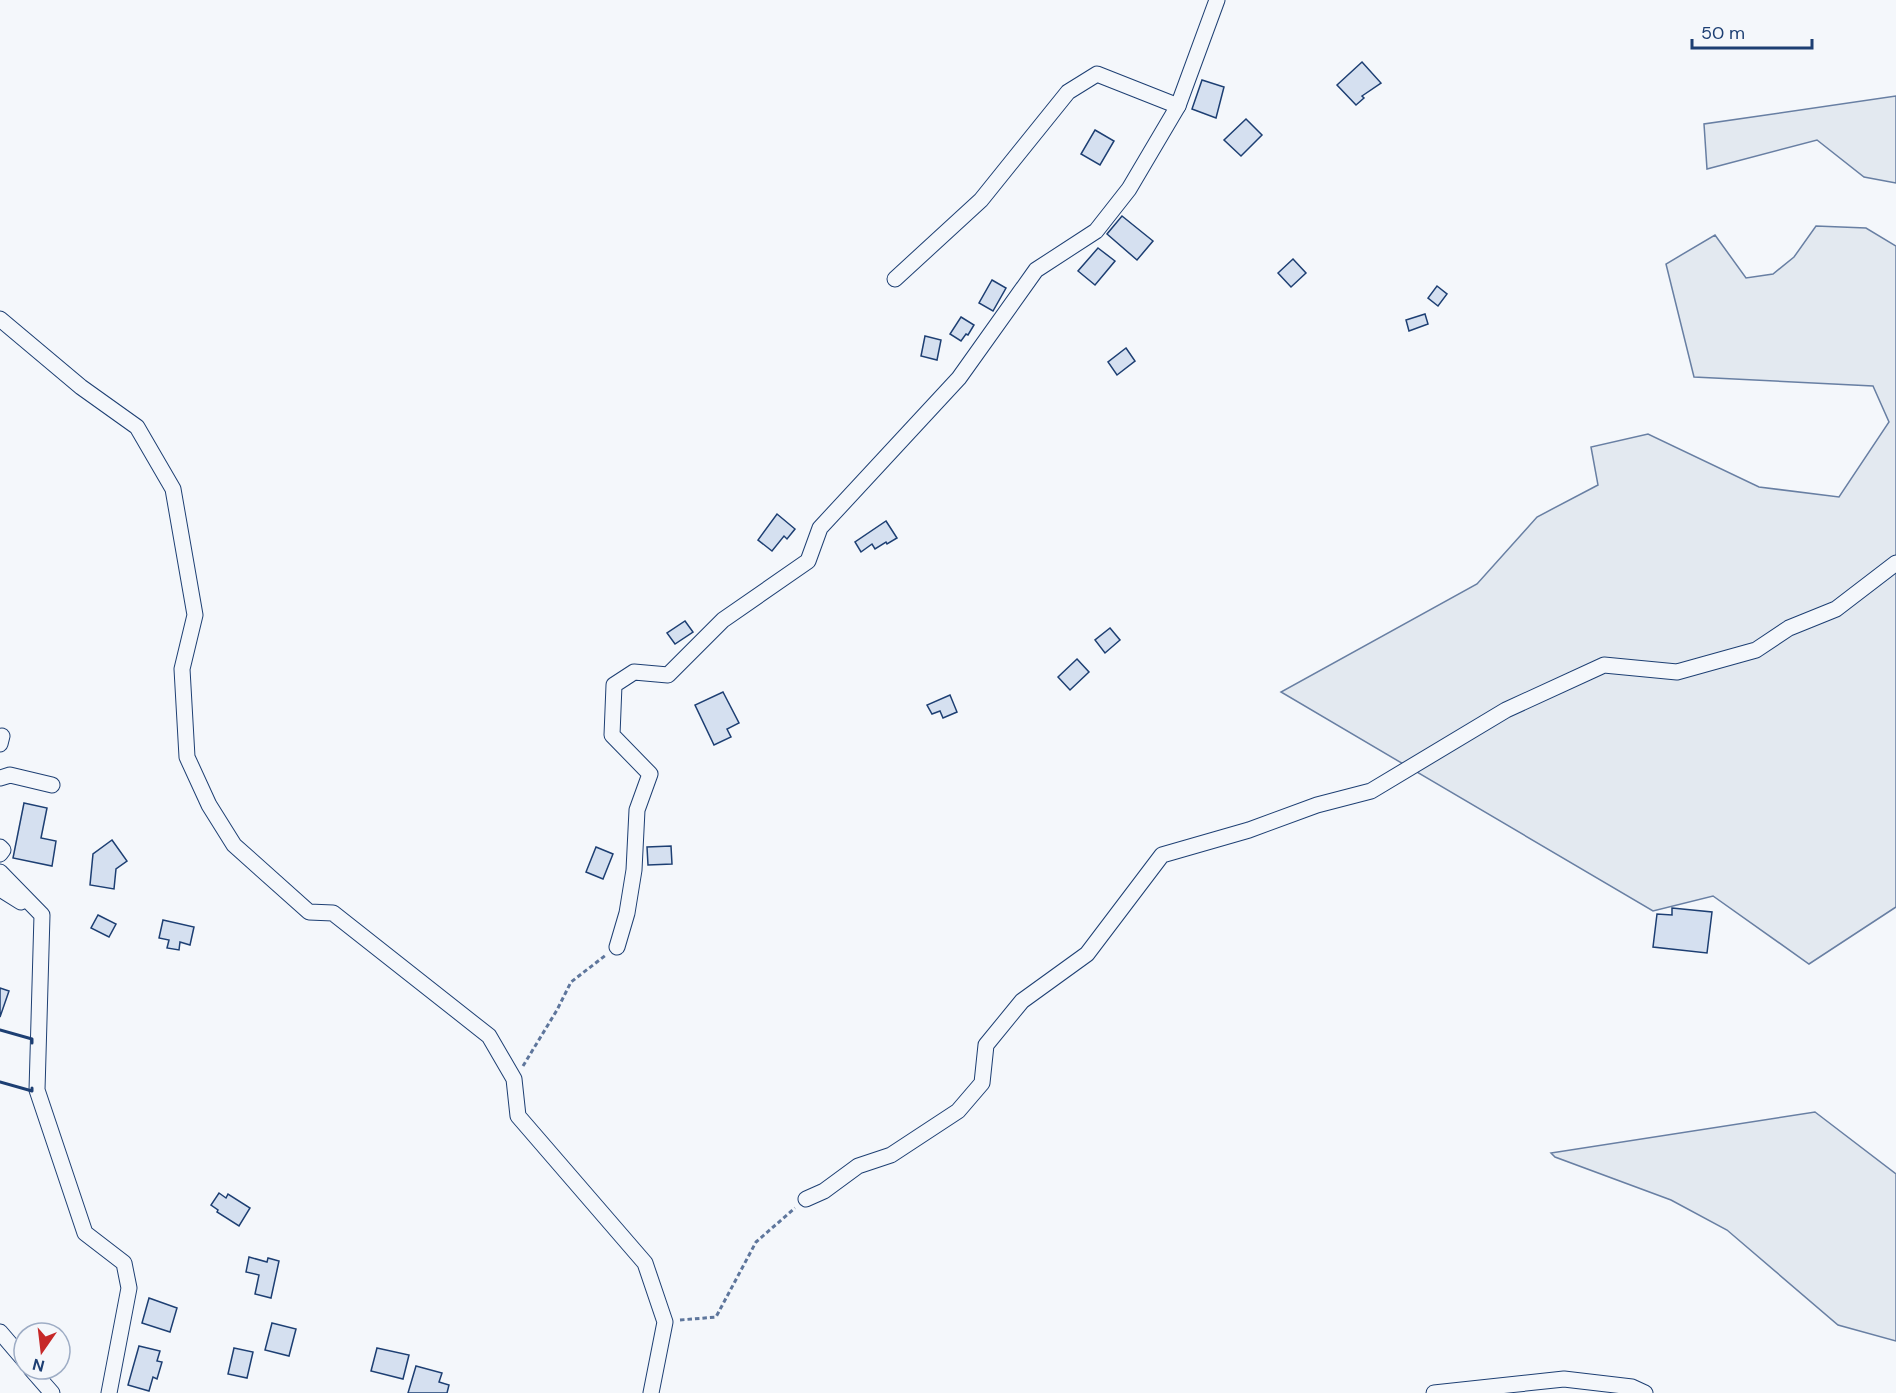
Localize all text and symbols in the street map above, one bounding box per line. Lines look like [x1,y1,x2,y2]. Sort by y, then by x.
scale bar [1692,12,1812,50]
text: 50 m [1701,21,1745,45]
north arrow [12,1321,72,1381]
text: N [30,1353,47,1377]

